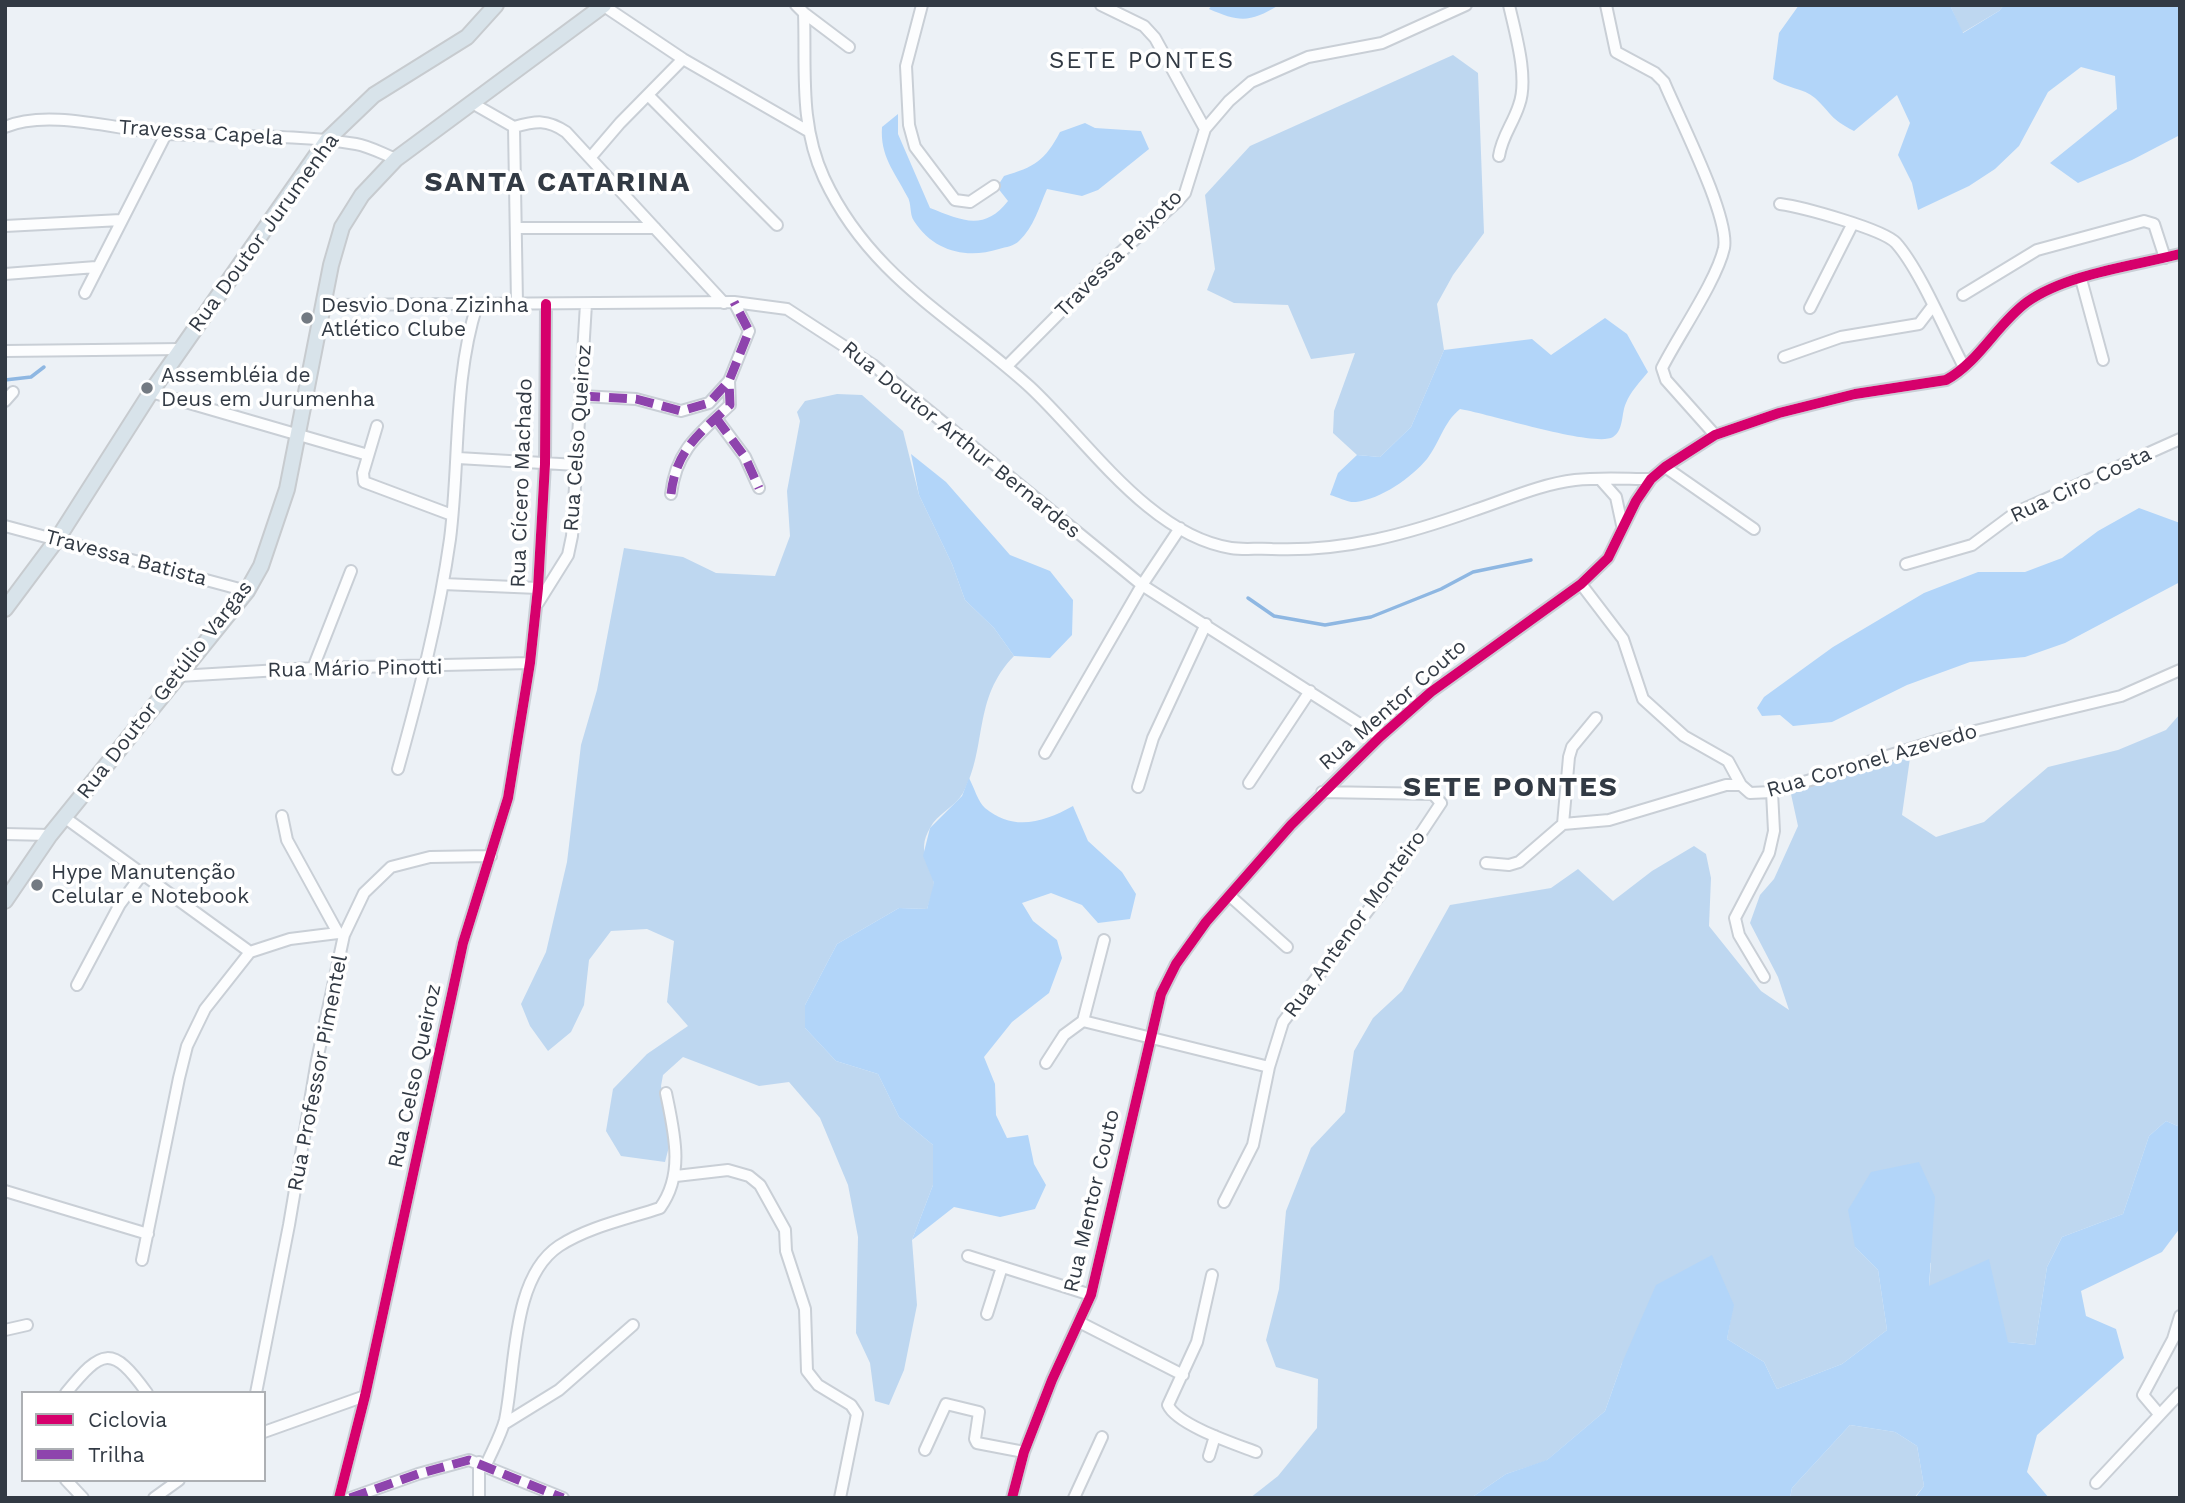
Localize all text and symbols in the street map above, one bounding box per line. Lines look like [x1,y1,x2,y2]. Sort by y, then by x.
district label: SETE PONTES [1050,47,1234,75]
street label: Travessa Capela [118,115,284,151]
street label: Rua Doutor Jurumenha [183,129,345,337]
district label: SANTA CATARINA [426,166,690,200]
street label: Travessa Peixoto [1050,185,1188,323]
place label: Desvio Dona Zizinha Atlético Clube [321,293,529,343]
marker: Desvio Dona Zizinha Atlético Clube [299,310,315,326]
street label: Rua Doutor Arthur Bernardes [837,336,1085,544]
street label: Rua Celso Queiroz [559,343,597,533]
place label: Assembléia de Deus em Jurumenha [161,363,375,413]
street label: Rua Cícero Machado [506,378,538,588]
marker: Assembléia de Deus em Jurumenha [139,380,155,396]
street label: Rua Ciro Costa [2007,441,2155,529]
street label: Travessa Batista [42,524,210,592]
street label: Rua Doutor Getúlio Vargas [72,576,258,804]
street label: Rua Mentor Couto [1314,634,1472,776]
street label: Rua Mário Pinotti [267,655,443,683]
street label: Rua Coronel Azevedo [1764,719,1980,803]
district label: SETE PONTES [1404,771,1618,805]
street label: Rua Antenor Monteiro [1279,825,1431,1023]
place label: Hype Manutenção Celular e Notebook [51,860,249,910]
marker: Hype Manutenção Celular e Notebook [29,877,45,893]
street label: Rua Professor Pimentel [283,953,353,1193]
street label: Rua Celso Queiroz [383,982,447,1170]
street label: Rua Mentor Couto [1059,1107,1125,1295]
legend [21,1391,266,1482]
text: Ciclovia [88,1407,167,1432]
text: Trilha [88,1442,145,1467]

